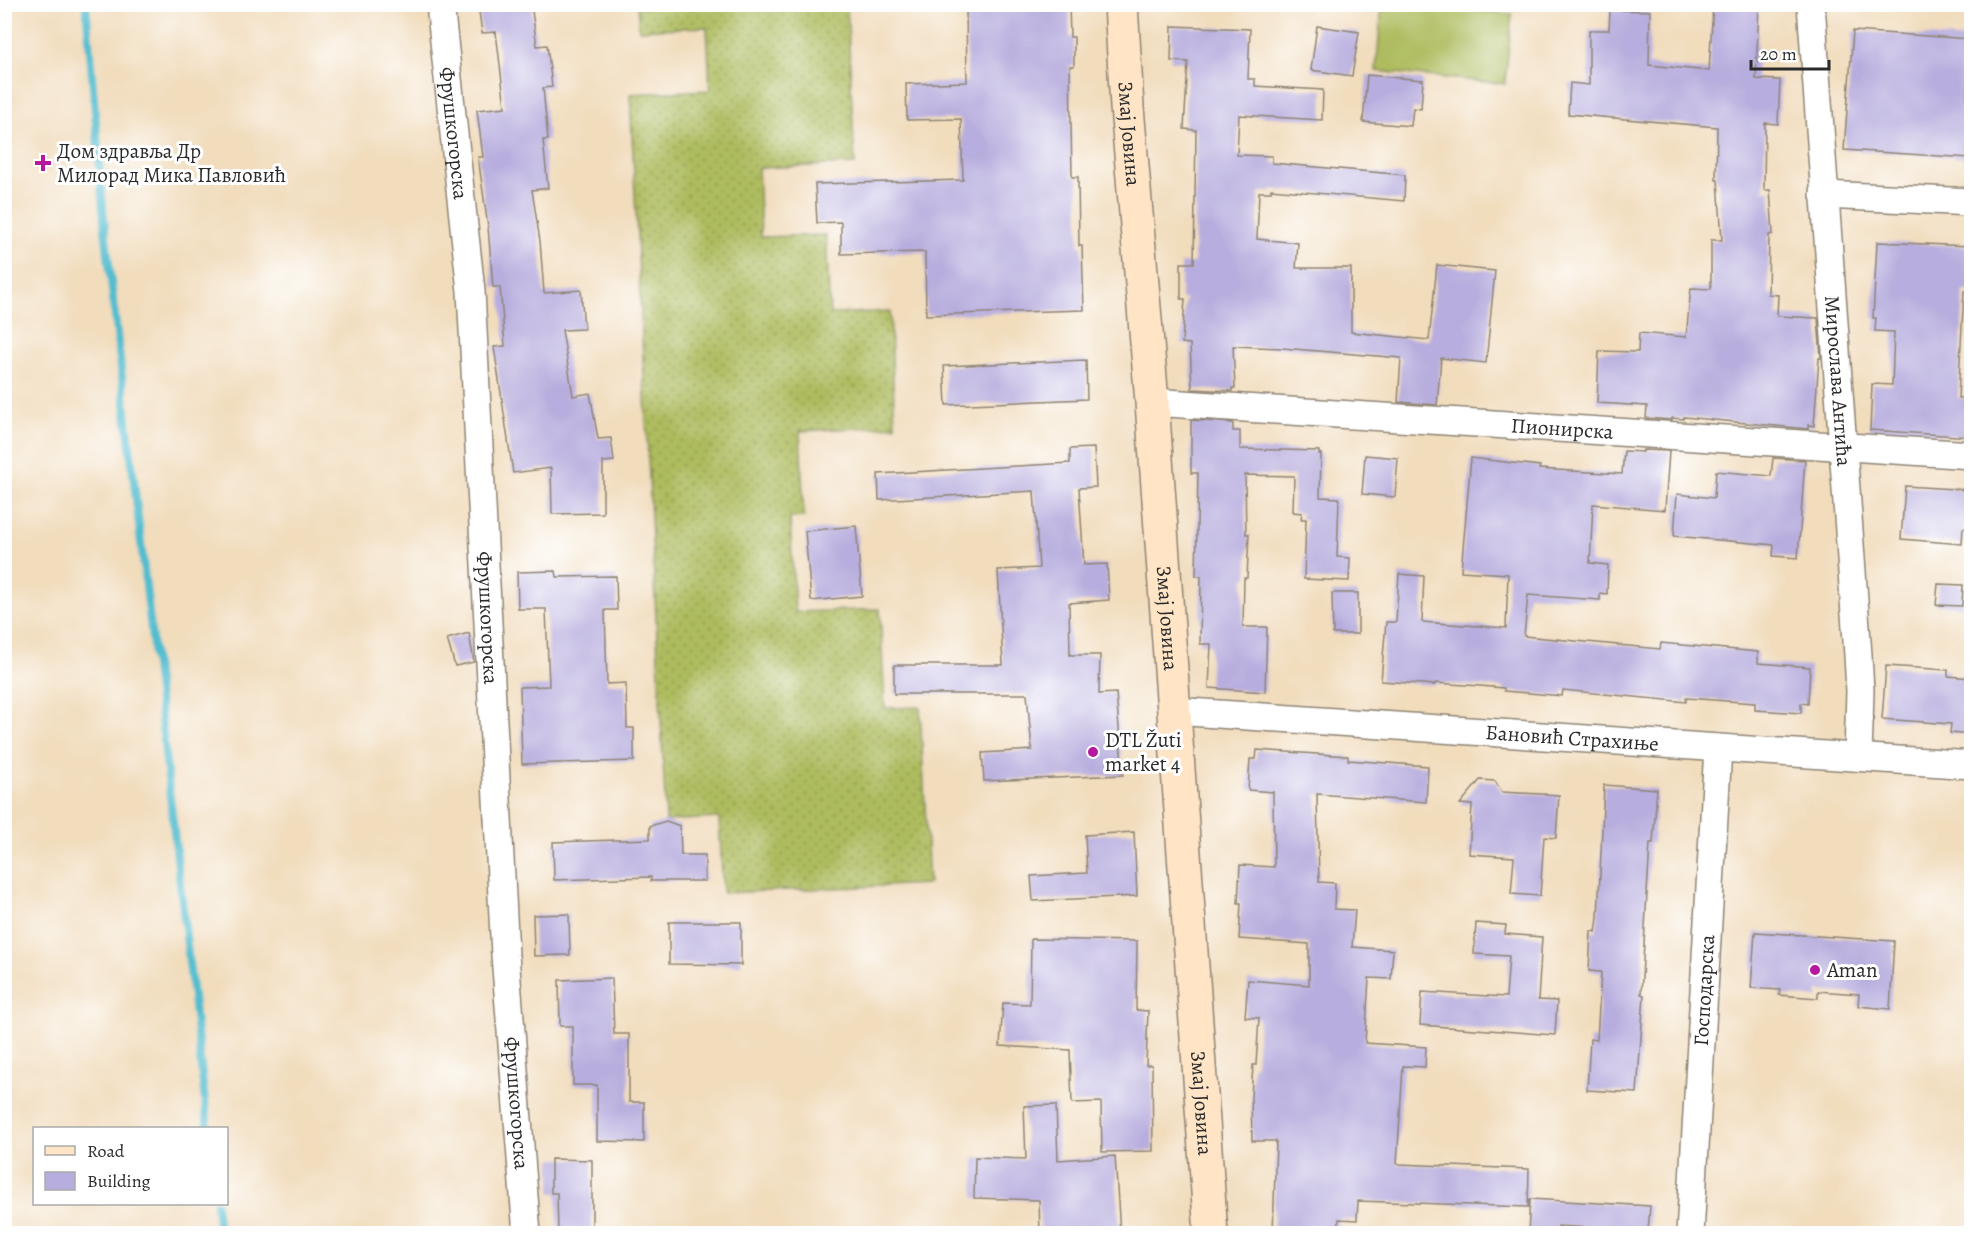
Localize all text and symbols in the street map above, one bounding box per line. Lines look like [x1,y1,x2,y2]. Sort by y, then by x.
scale bar [1751,33,1829,71]
text: 20 m [1760,42,1797,66]
street label: Фрушкогорска [433,66,475,201]
street label: Змај Јовина [1112,81,1148,188]
place label: Дом здравља Др Милорад Мика Павловић [57,137,286,189]
marker: Дом здравља Др Милорад Мика Павловић [34,154,52,172]
street label: Мирослава Антића [1818,295,1858,468]
street label: Пионирска [1510,411,1615,446]
street label: Фрушкогорска [470,551,505,685]
street label: Змај Јовина [1150,565,1185,672]
street label: Бановић Страхиње [1485,718,1660,758]
place label: DTL Žuti market 4 [1105,726,1182,778]
marker: DTL Žuti market 4 [1086,745,1100,759]
street label: Господарска [1687,934,1721,1047]
place label: Aman [1826,956,1878,984]
marker: Aman [1808,963,1822,977]
street label: Фрушкогорска [497,1036,536,1171]
street label: Змај Јовина [1184,1050,1219,1157]
legend [33,1127,228,1205]
text: Road [87,1139,125,1163]
text: Building [87,1169,151,1193]

